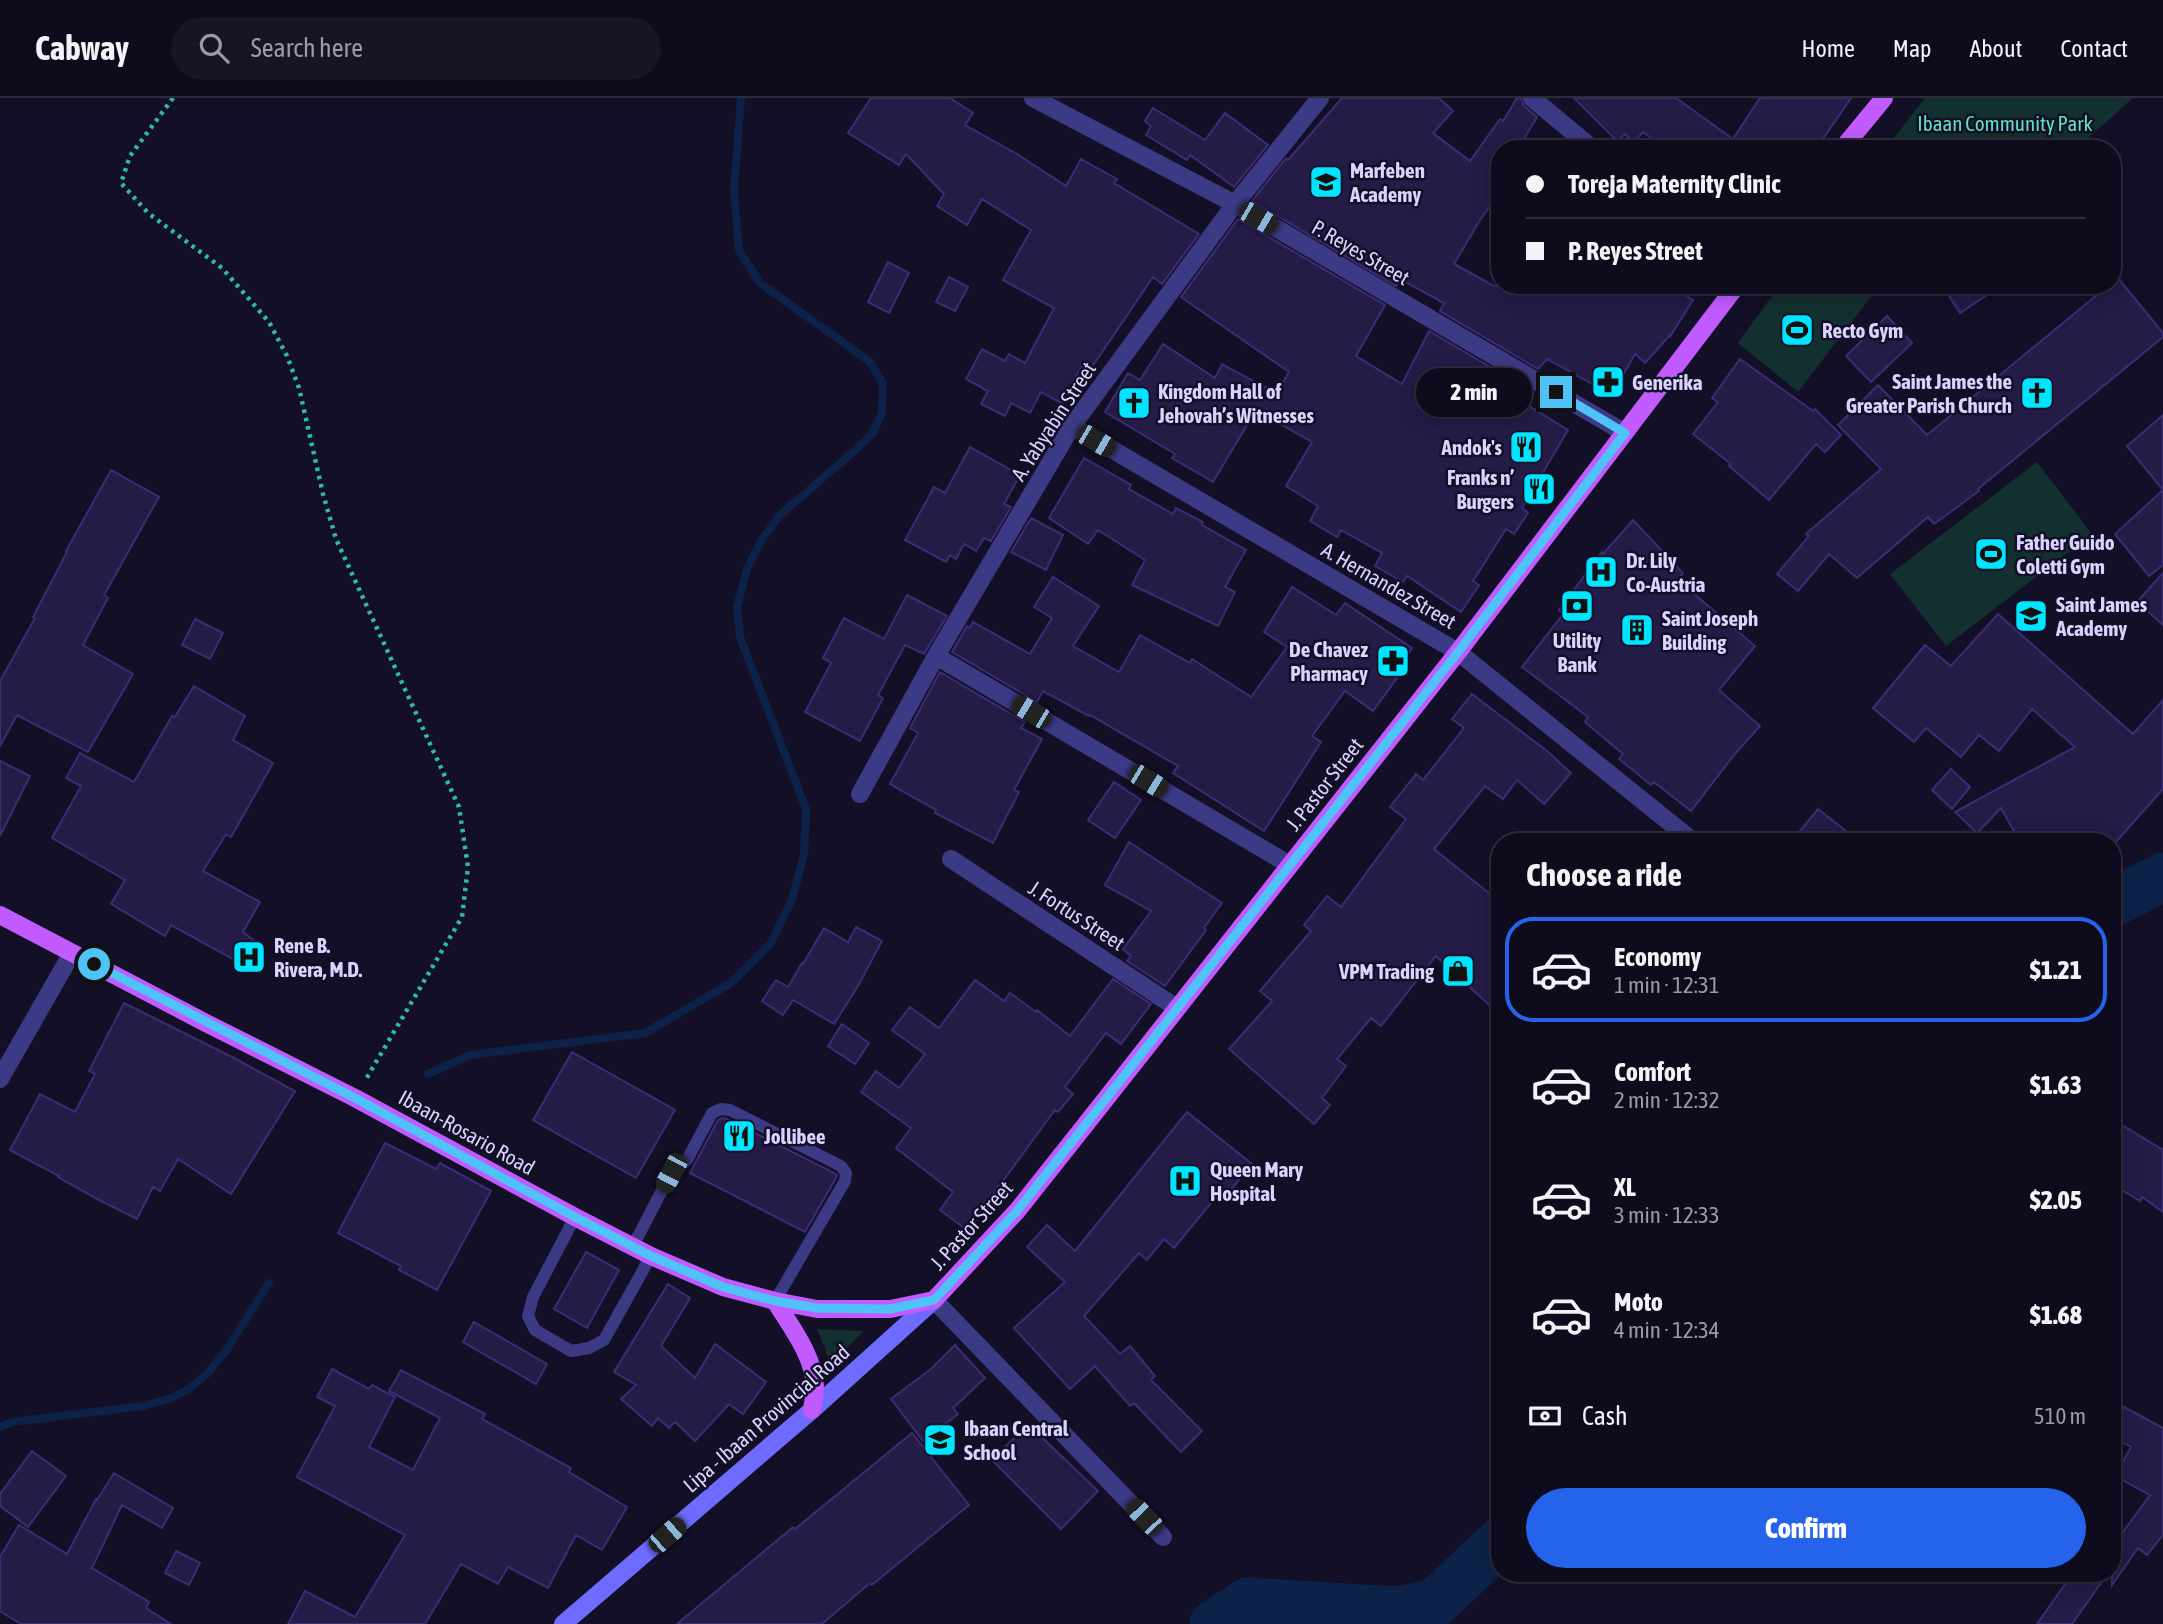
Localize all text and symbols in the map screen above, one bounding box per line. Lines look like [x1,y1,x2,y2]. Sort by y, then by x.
search box [171,17,661,80]
text: Cabway [35,29,129,67]
icon: search [195,29,233,67]
text: Search here [251,33,363,63]
text: Home [1801,35,1855,62]
text: Map [1893,35,1931,62]
text: About [1969,35,2022,62]
text: Contact [2060,35,2128,62]
park label: Ibaan Community Park [1917,111,2093,135]
place label: Marfeben Academy [1349,158,1425,206]
school or university icon: Marfeben Academy [1307,163,1345,201]
text: Toreja Maternity Clinic [1568,169,1781,199]
car [1235,198,1282,238]
street label: P. Reyes Street [1308,214,1414,290]
text: P. Reyes Street [1568,236,1703,266]
sports icon: Recto Gym [1778,311,1816,349]
place label: Recto Gym [1822,318,1903,342]
street label: A. Yabyabin Street [1006,357,1100,485]
pharmacy icon: Generika [1589,363,1627,401]
callout: 2 min [1416,368,1532,416]
place label: Saint James the Greater Parish Church [1846,369,2012,417]
place label: Generika [1632,370,1703,394]
church icon: Saint James the Greater Parish Church [2018,374,2056,412]
route end [1540,376,1572,408]
place label: Kingdom Hall of Jehovah’s Witnesses [1157,379,1315,427]
text: 2 min [1451,379,1497,405]
church icon: Kingdom Hall of Jehovah’s Witnesses [1115,384,1153,422]
car [1073,421,1120,461]
restaurant icon: Andok's [1507,428,1545,466]
place label: Andok's [1441,435,1503,459]
place label: Franks n’ Burgers [1447,465,1515,513]
restaurant icon: Franks n’ Burgers [1520,470,1558,508]
place label: Father Guido Coletti Gym [2016,530,2115,578]
sports icon: Father Guido Coletti Gym [1972,535,2010,573]
street label: A. Hernandez Street [1318,537,1460,633]
place label: Dr. Lily Co-Austria [1626,548,1705,596]
hospital icon: Dr. Lily Co-Austria [1582,553,1620,591]
bank icon: Utility Bank [1558,587,1596,625]
place label: Saint James Academy [2055,592,2148,640]
school or university icon: Saint James Academy [2012,597,2050,635]
place label: Saint Joseph Building [1662,606,1758,654]
building icon: Saint Joseph Building [1618,611,1656,649]
place label: Utility Bank [1553,628,1602,676]
place label: De Chavez Pharmacy [1289,637,1368,685]
pharmacy icon: De Chavez Pharmacy [1374,642,1412,680]
car [1008,692,1055,732]
street label: J. Pastor Street [1280,733,1368,835]
car [1125,761,1172,801]
text: Choose a ride [1526,856,1682,893]
street label: J. Fortus Street [1025,875,1129,955]
place label: Rene B. Rivera, M.D. [274,933,363,981]
hospital icon: Rene B. Rivera, M.D. [230,938,268,976]
icon: car [1530,938,1593,1001]
text: Economy [1614,942,1701,972]
route start [78,948,110,980]
shop icon: VPM Trading [1439,952,1477,990]
text: $1.21 [2030,955,2082,985]
place label: VPM Trading [1338,959,1435,983]
text: 1 min · 12:31 [1614,972,1720,998]
icon: car [1530,1053,1593,1116]
text: Comfort [1614,1057,1691,1087]
text: $1.63 [2030,1070,2082,1100]
street label: Ibaan-Rosario Road [395,1085,539,1179]
text: 2 min · 12:32 [1614,1087,1720,1113]
restaurant icon: Jollibee [720,1117,758,1155]
place label: Jollibee [763,1124,825,1148]
car [652,1150,691,1196]
place label: Queen Mary Hospital [1210,1157,1303,1205]
hospital icon: Queen Mary Hospital [1166,1162,1204,1200]
icon: car [1530,1168,1593,1231]
text: XL [1614,1172,1636,1202]
street label: J. Pastor Street [925,1176,1017,1274]
text: $2.05 [2030,1185,2082,1215]
text: 3 min · 12:33 [1614,1202,1720,1228]
icon: car [1530,1283,1593,1346]
text: Moto [1614,1287,1663,1317]
text: $1.68 [2030,1300,2082,1330]
text: 4 min · 12:34 [1614,1317,1720,1343]
street label: Lipa - Ibaan Provincial Road [678,1339,854,1497]
icon: cash [1526,1397,1564,1435]
text: Cash [1582,1401,1628,1431]
text: 510 m [2034,1403,2086,1429]
place label: Ibaan Central School [964,1416,1069,1464]
school or university icon: Ibaan Central School [921,1421,959,1459]
button: Confirm [1526,1488,2086,1568]
car [1122,1495,1167,1539]
car [645,1513,690,1557]

